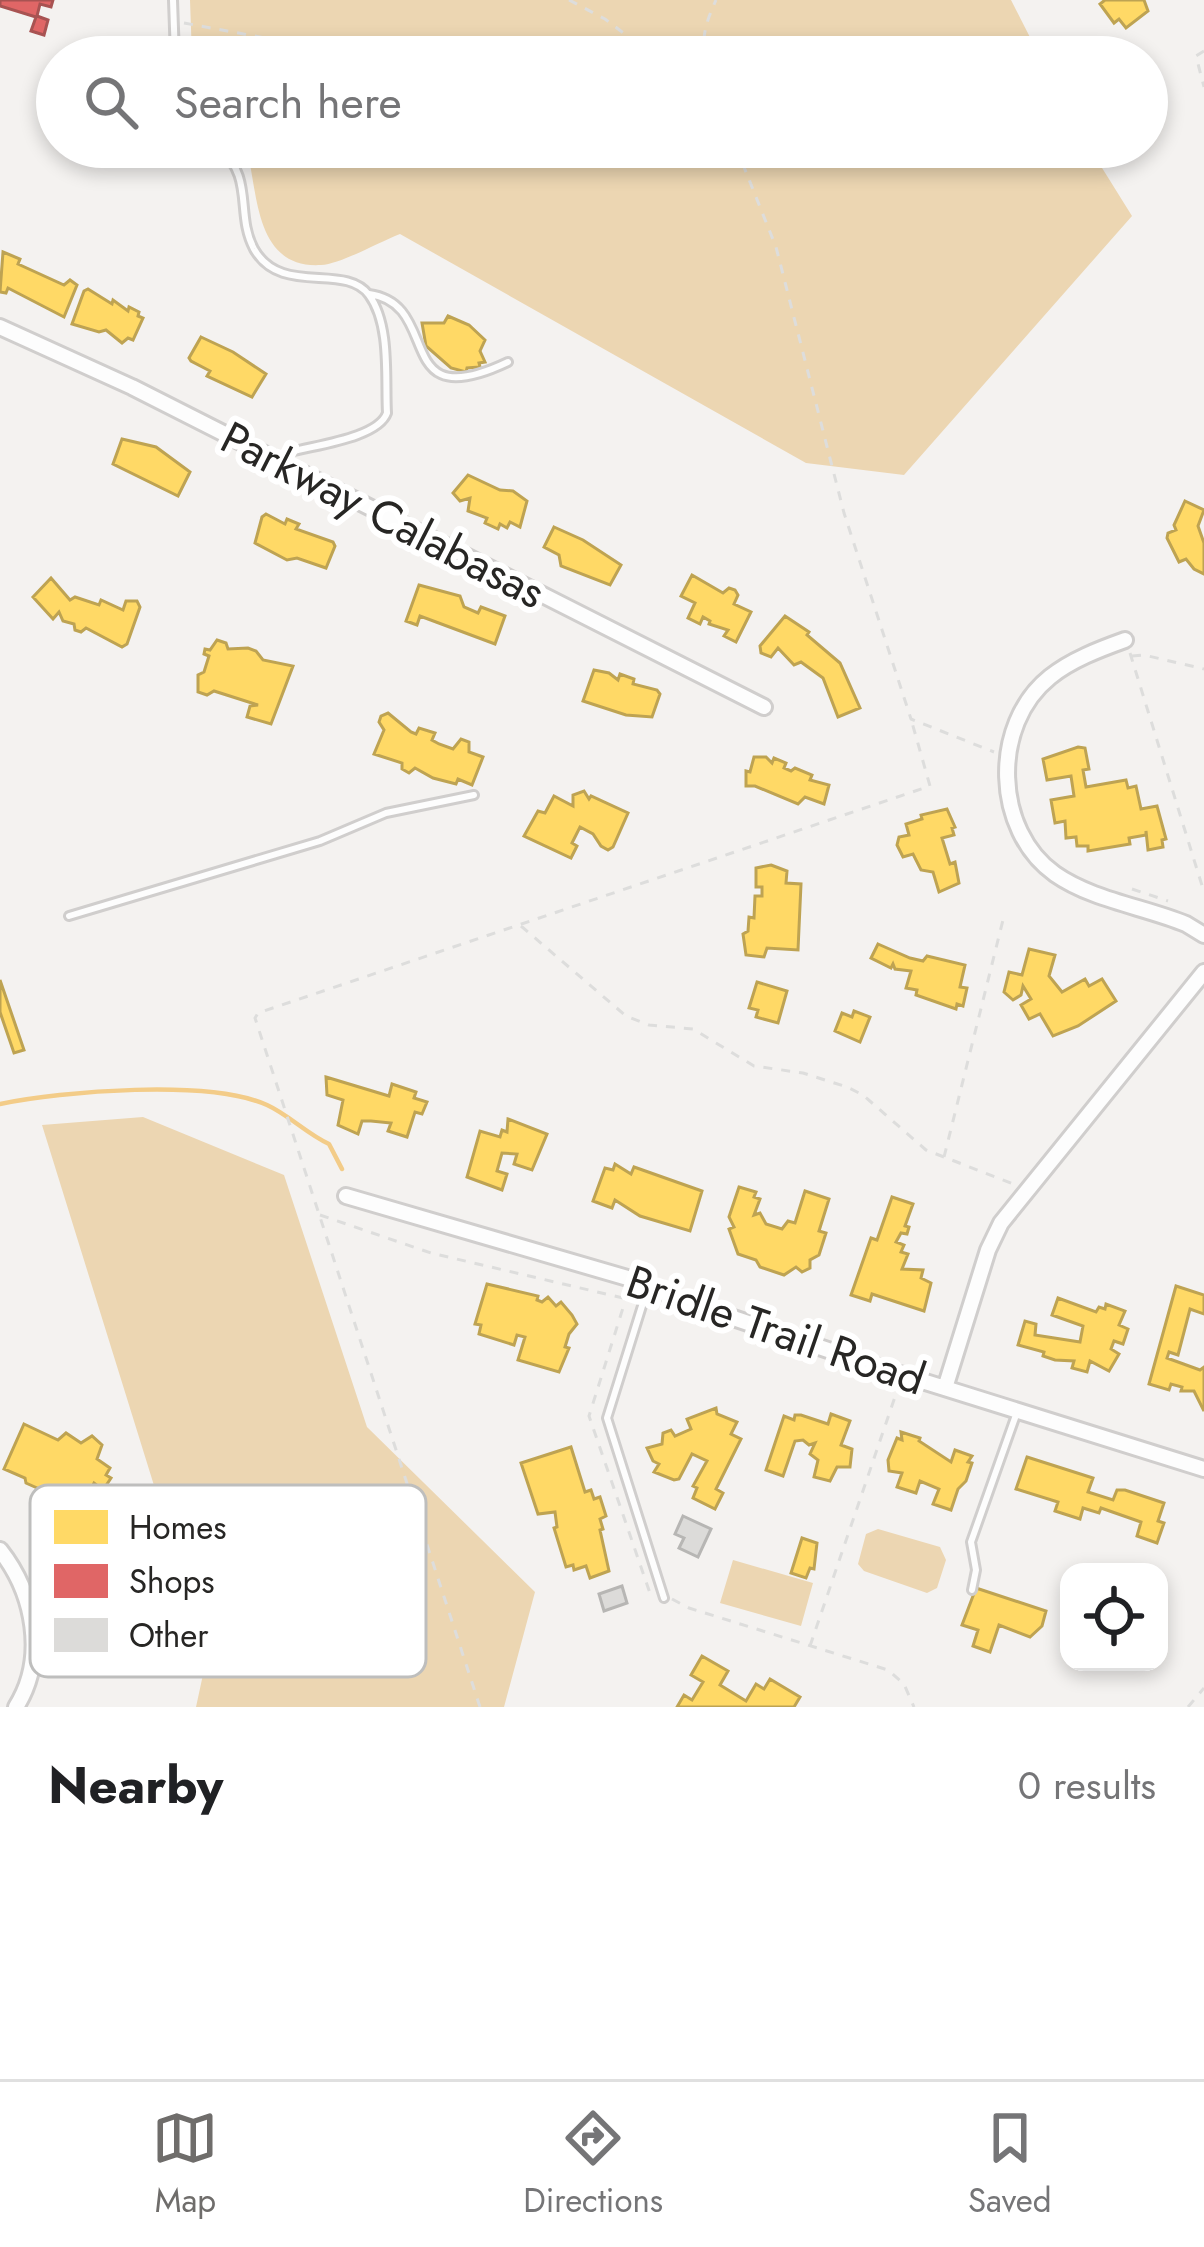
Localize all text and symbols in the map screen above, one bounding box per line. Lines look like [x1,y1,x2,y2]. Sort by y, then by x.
search box [36,36,1168,168]
icon: search [78,69,144,135]
text: Search here [174,70,402,135]
street label: Parkway Calabasas [210,405,556,625]
street label: Bridle Trail Road [618,1248,934,1412]
legend [30,1485,426,1677]
text: Homes [129,1504,227,1551]
text: Shops [129,1558,215,1605]
map controls [1060,1563,1168,1671]
button: locate [1060,1563,1168,1671]
text: Other [129,1612,209,1659]
text: Nearby [48,1748,223,1822]
text: 0 results [1018,1757,1156,1814]
tab: Map [152,2105,218,2224]
tab: Directions [523,2105,663,2224]
tab: Saved [968,2105,1052,2224]

